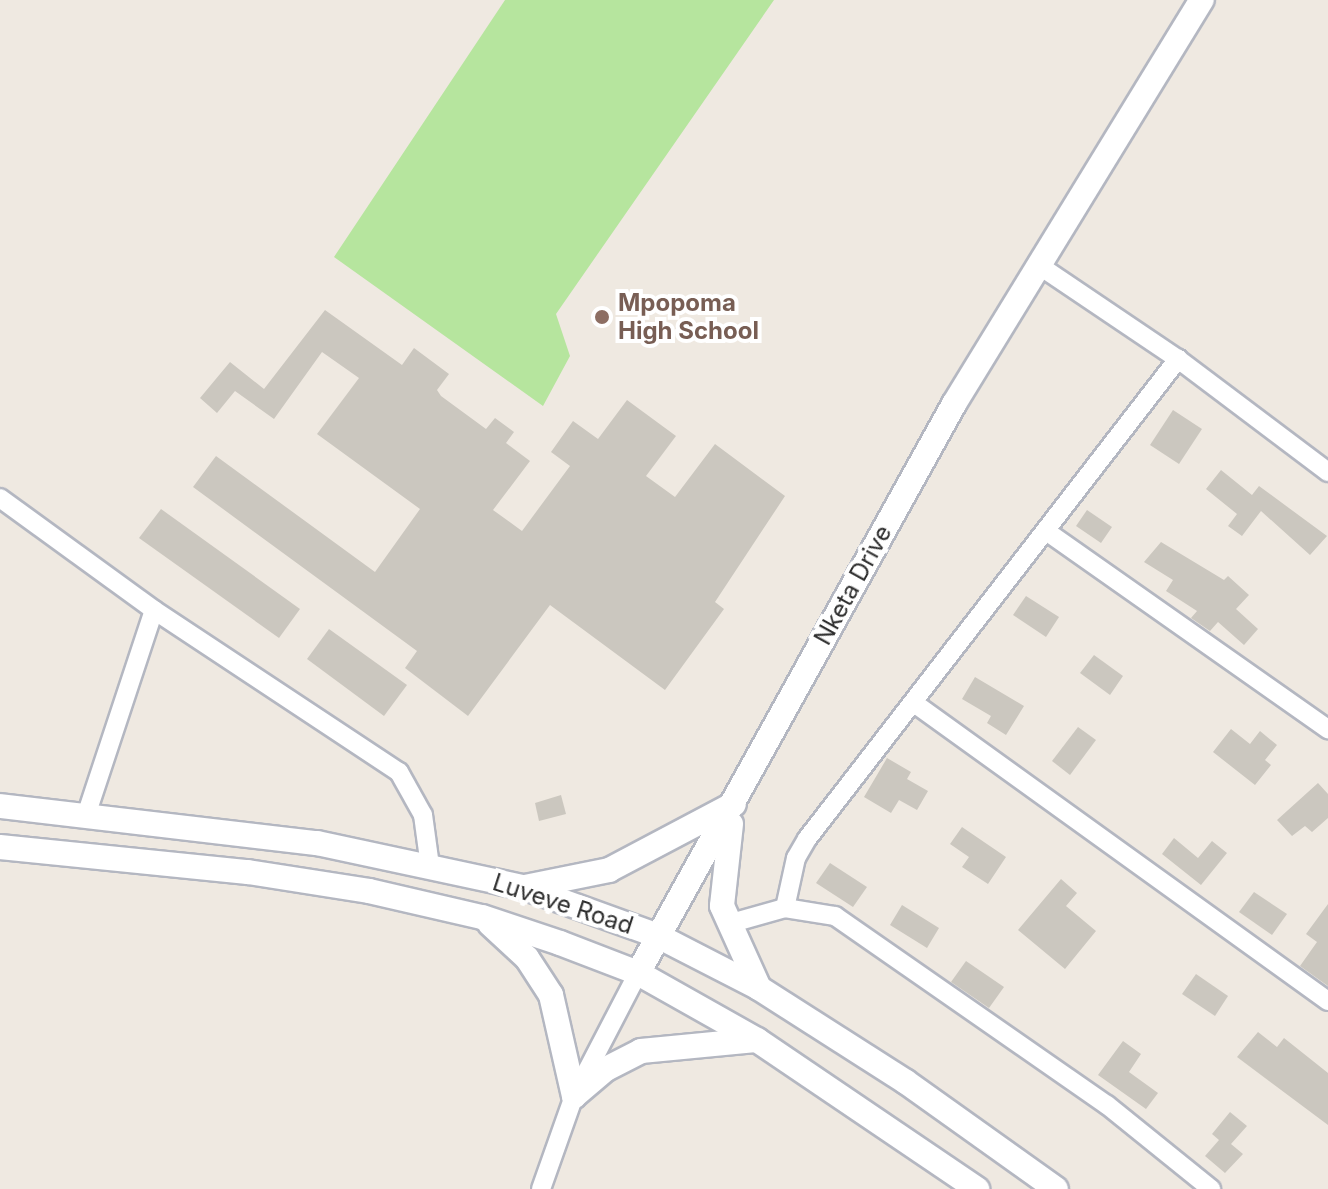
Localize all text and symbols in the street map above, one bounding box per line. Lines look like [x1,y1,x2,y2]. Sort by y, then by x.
place label: Mpopoma High School [618,289,759,345]
marker: Mpopoma High School [593,308,611,326]
street label: Nketa Drive [808,520,898,650]
street label: Luveve Road [489,868,637,940]

